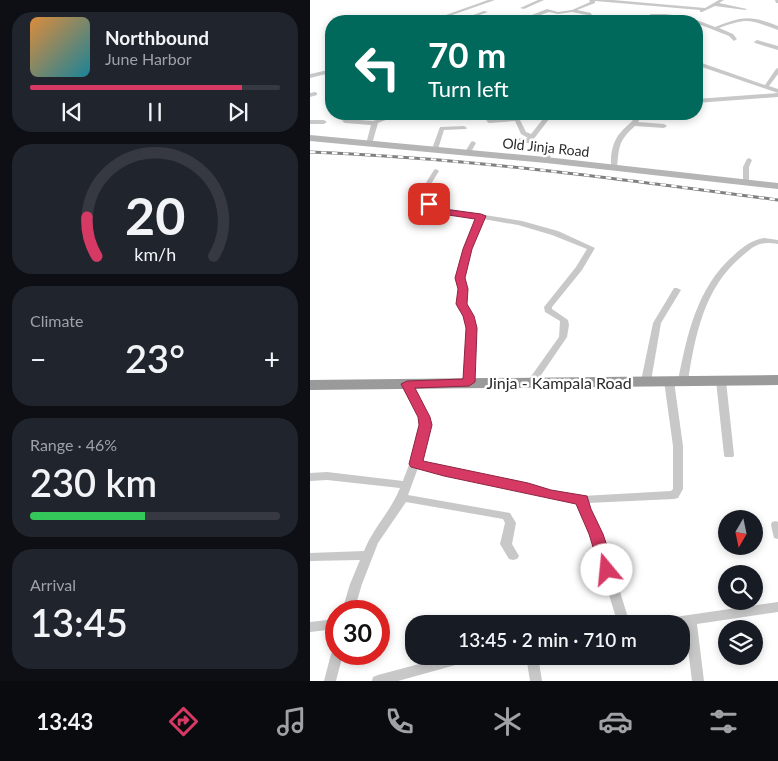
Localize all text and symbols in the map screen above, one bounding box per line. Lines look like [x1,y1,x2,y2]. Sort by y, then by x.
text: Northbound [105,26,209,49]
text: 70 m [428,33,506,75]
icon: left [345,35,410,100]
text: June Harbor [105,49,192,68]
text: Turn left [428,75,509,102]
icon: previous [58,98,86,126]
icon: pause [141,98,169,126]
icon: next [224,98,252,126]
street label: Old Jinja Road [502,134,590,160]
pin [408,183,450,225]
text: 20 [125,184,185,246]
icon: arrive [415,190,443,218]
text: km/h [134,243,176,265]
text: Climate [30,311,83,330]
text: 23° [125,335,185,381]
text: − [30,342,46,376]
text: + [264,342,280,376]
street label: Jinja - Kampala Road [486,373,632,392]
text: Range · 46% [30,435,117,454]
text: 230 km [30,459,157,505]
north arrow [718,510,762,555]
map controls [718,510,763,665]
position arrow [580,543,632,595]
button: search [718,565,763,610]
text: Arrival [30,575,76,594]
text: 13:45 [30,599,128,645]
speed limit sign: 30 [325,600,390,665]
button: layers [718,620,763,665]
text: 13:45 · 2 min · 710 m [458,628,637,651]
icon: directions [166,704,201,739]
icon: music [274,704,309,739]
icon: phone [382,704,417,739]
icon: climate [490,704,525,739]
icon: car [598,704,633,739]
icon: filters [706,704,741,739]
text: 13:43 [37,708,93,735]

